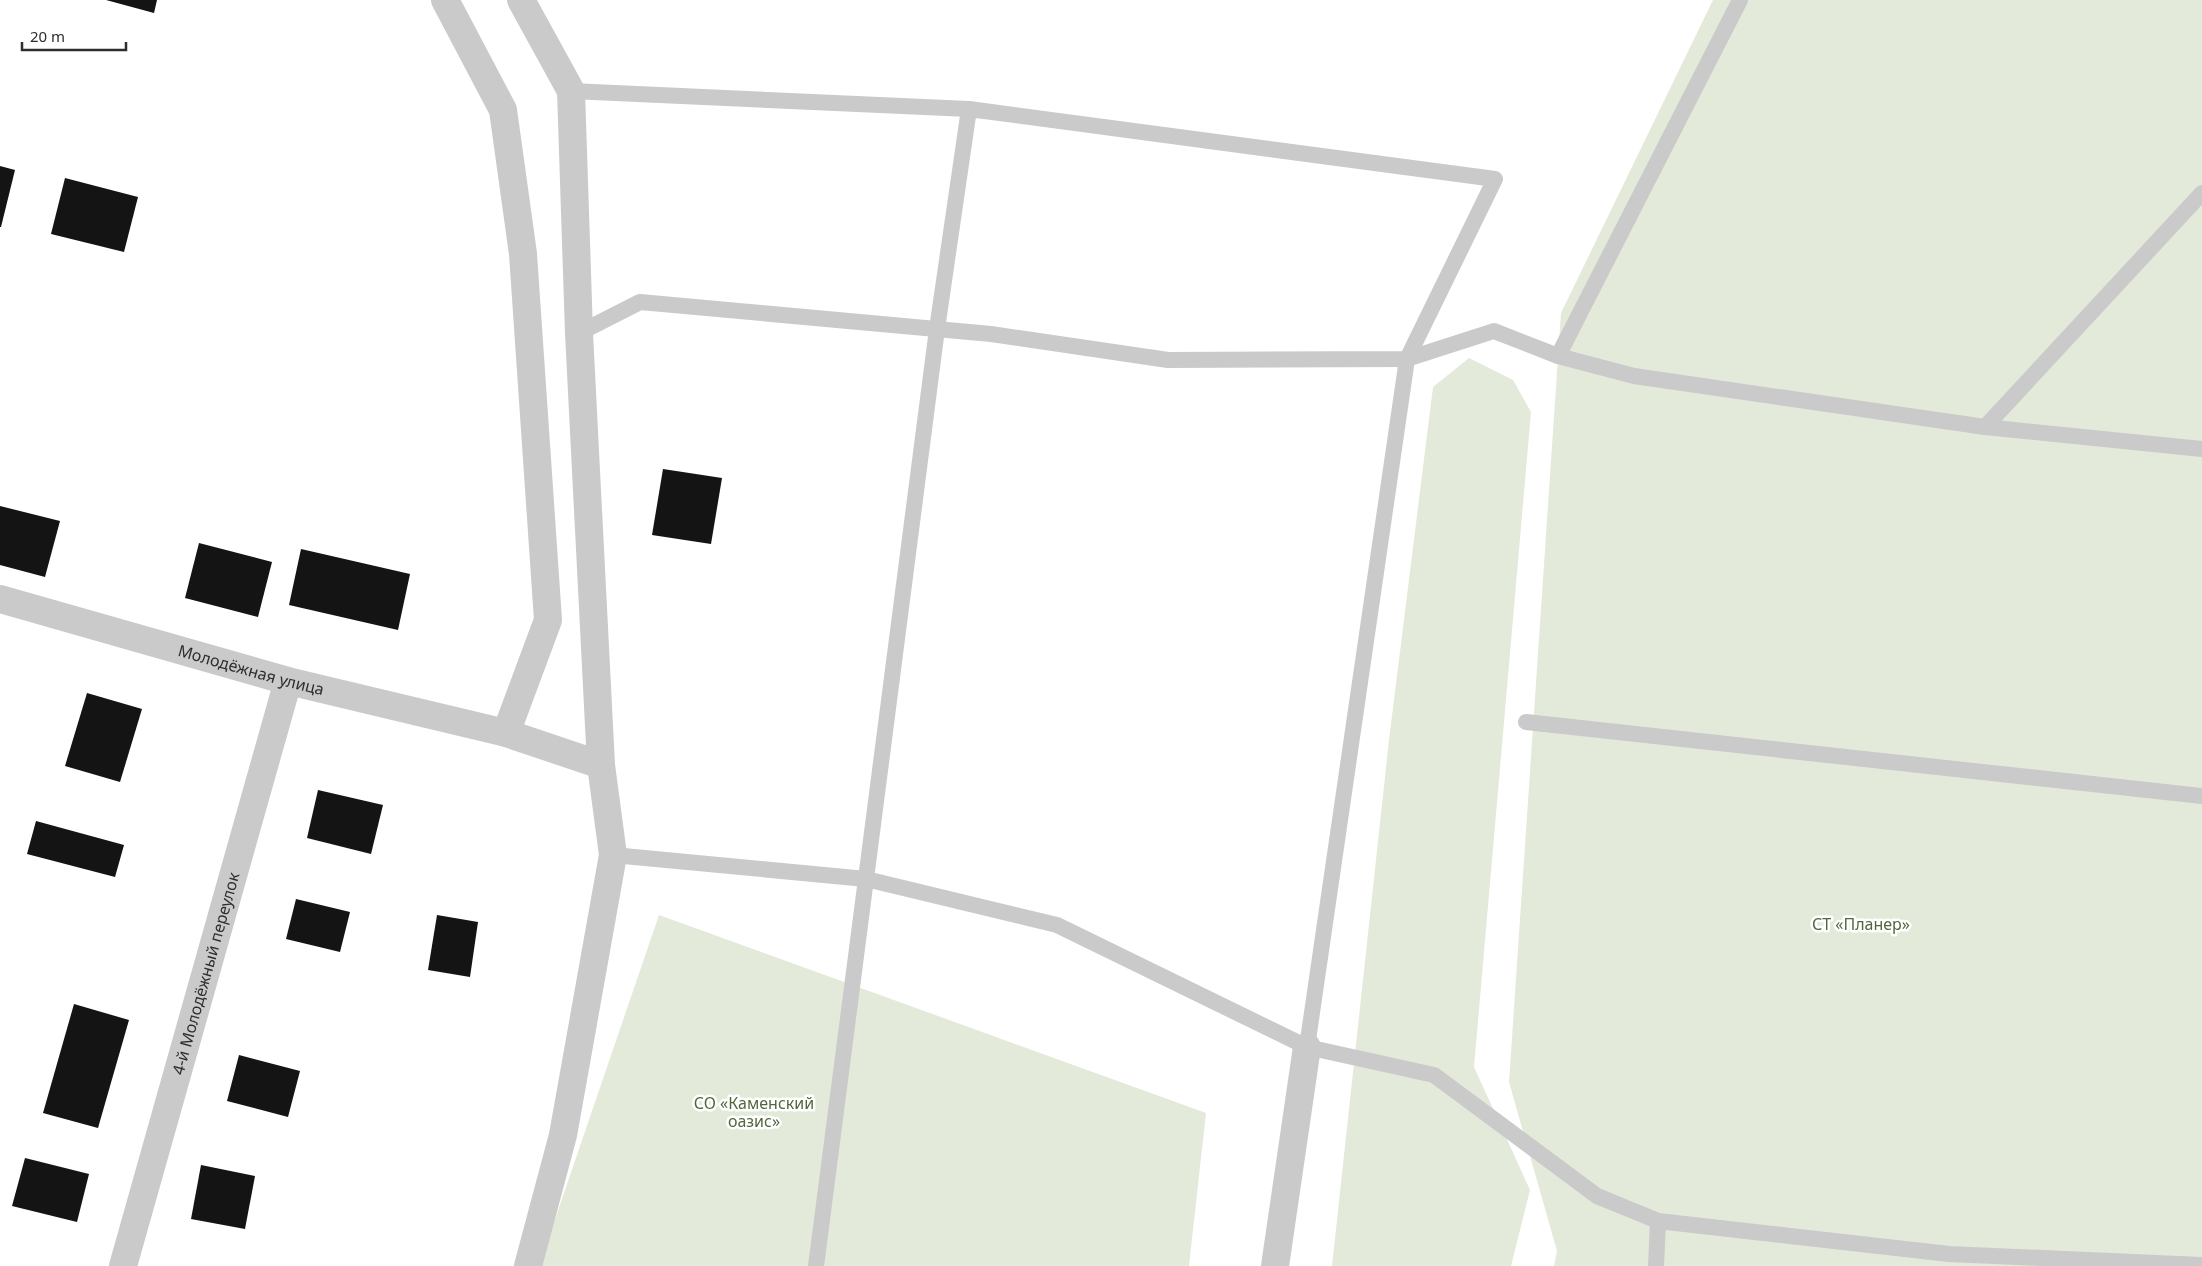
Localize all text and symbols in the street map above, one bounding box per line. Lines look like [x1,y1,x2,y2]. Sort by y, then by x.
scale bar [22,20,126,52]
text: 20 m [30,26,65,46]
street label: Молодёжная улица [176,639,326,700]
street label: 4-й Молодёжный переулок [167,869,245,1077]
park label: СТ «Планер» [1812,913,1910,935]
park label: СО «Каменский оазис» [694,1092,814,1132]

